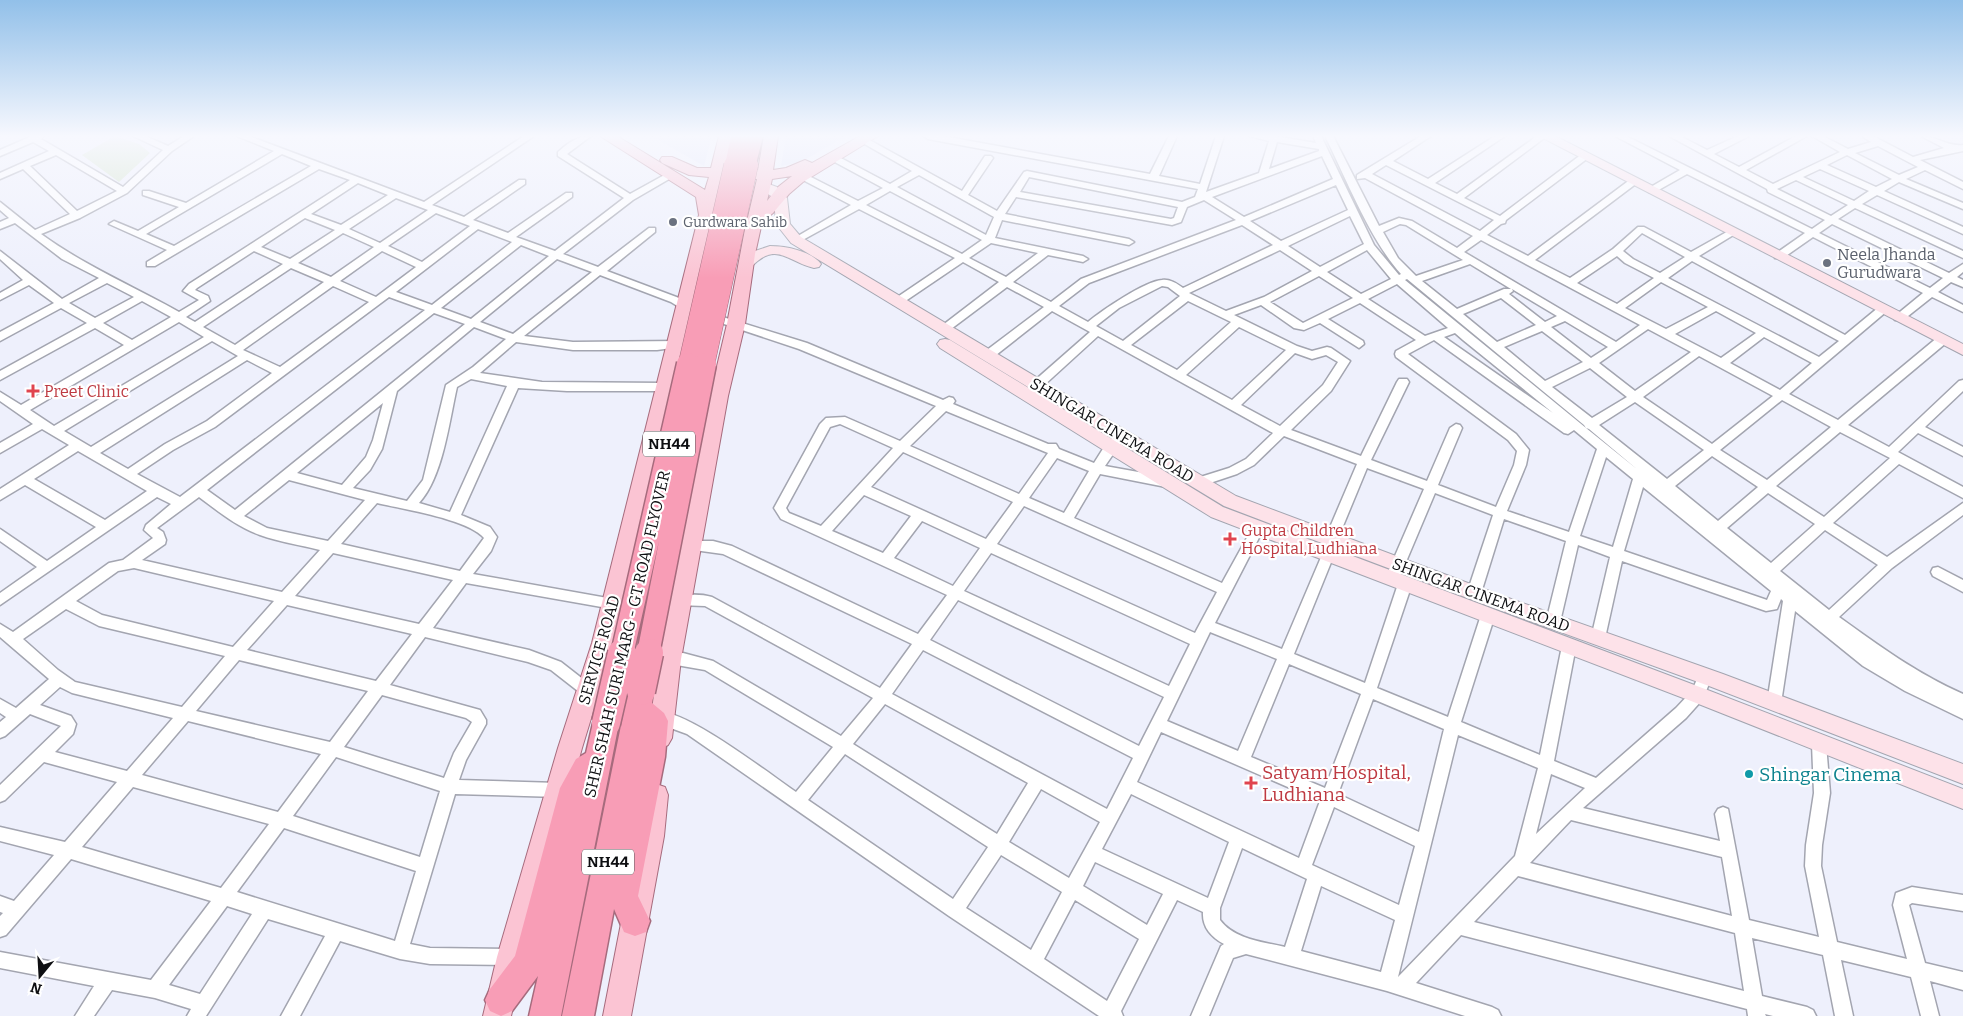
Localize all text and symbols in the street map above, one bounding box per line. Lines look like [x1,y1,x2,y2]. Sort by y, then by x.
place label: Gurdwara Sahib [683,214,787,231]
marker: Gurdwara Sahib [667,216,679,228]
place label: Neela Jhanda Gurudwara [1837,245,1936,282]
marker: Neela Jhanda Gurudwara [1821,257,1833,269]
street label: SHINGAR CINEMA ROAD [1027,374,1197,486]
place label: Preet Clinic [44,382,129,401]
marker: Preet Clinic [26,384,40,398]
road number: NH44 [643,432,695,456]
street label: SHER SHAH SURI MARG - GT ROAD FLYOVER [580,468,674,799]
place label: Gupta Children Hospital,Ludhiana [1241,521,1378,558]
marker: Gupta Children Hospital,Ludhiana [1223,532,1237,546]
street label: SHINGAR CINEMA ROAD [1390,554,1572,636]
street label: SERVICE ROAD [574,593,624,707]
place label: Satyam Hospital, Ludhiana [1262,761,1411,806]
place label: Shingar Cinema [1759,763,1902,786]
marker: Shingar Cinema [1743,768,1755,780]
marker: Satyam Hospital, Ludhiana [1244,776,1258,790]
road number: NH44 [582,850,634,874]
north arrow [15,951,65,1001]
text: N [28,978,44,998]

